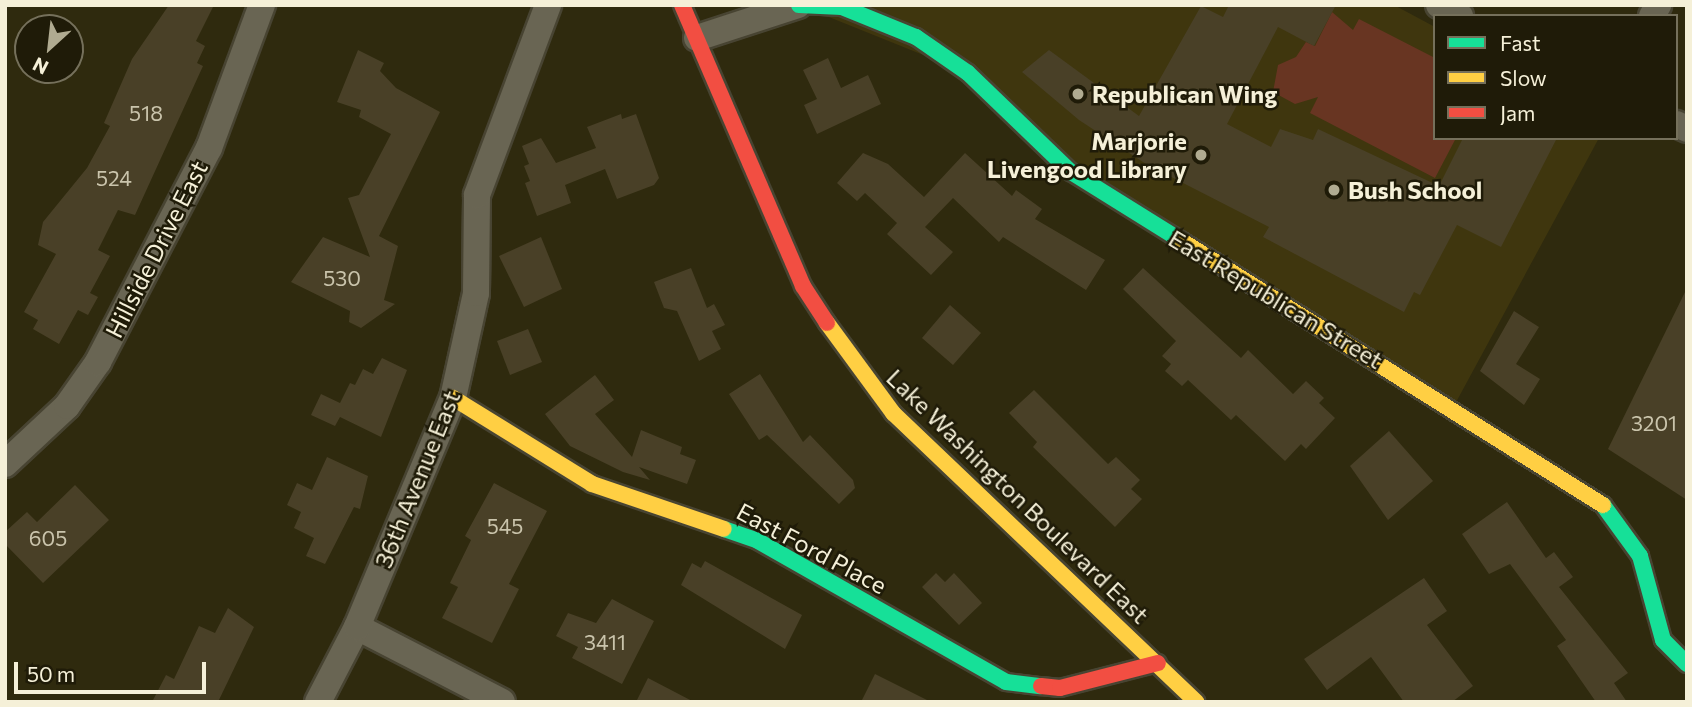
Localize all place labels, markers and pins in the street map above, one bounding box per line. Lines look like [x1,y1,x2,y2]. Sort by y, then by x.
place label: Republican Wing [1092,80,1277,108]
marker: Republican Wing [1070,86,1086,102]
place label: Marjorie Livengood Library [987,127,1187,183]
marker: Marjorie Livengood Library [1193,147,1209,163]
place label: Bush School [1348,176,1482,204]
marker: Bush School [1326,182,1342,198]

